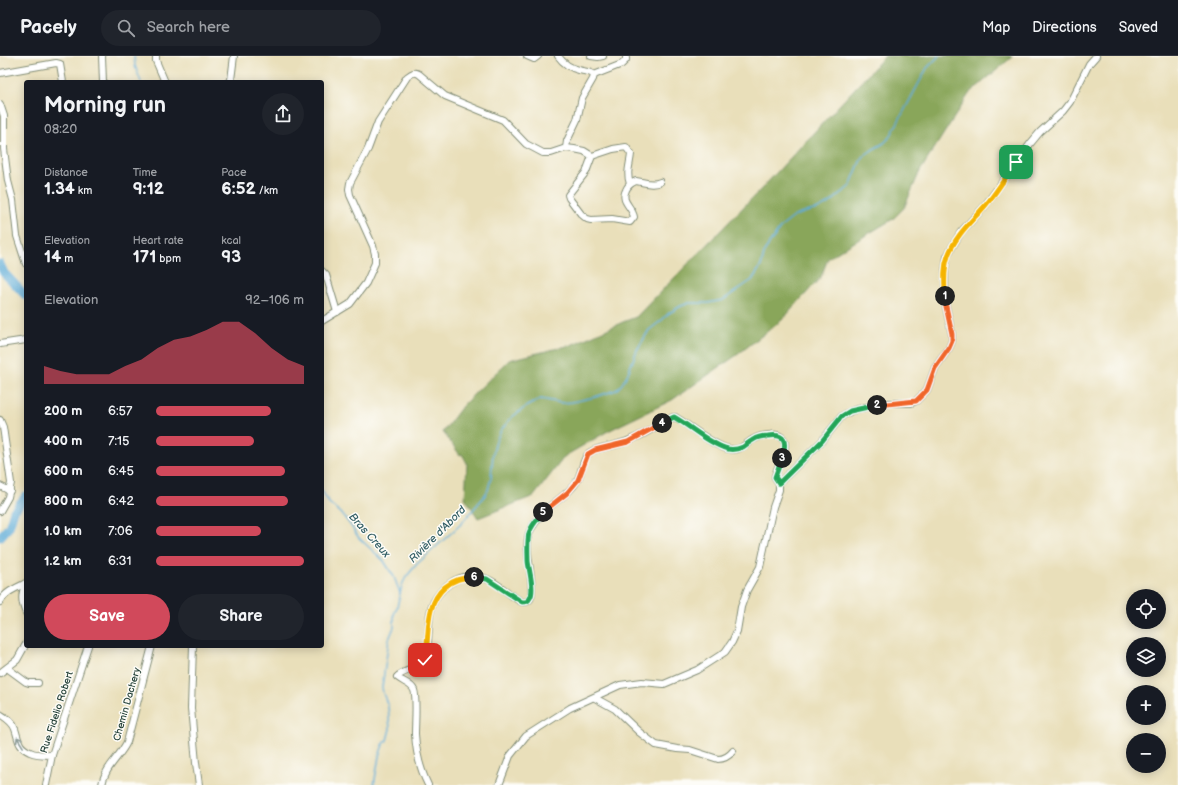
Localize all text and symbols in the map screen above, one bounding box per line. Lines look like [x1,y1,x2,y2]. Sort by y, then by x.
search box [101,10,381,46]
text: Pacely [20,16,77,39]
icon: search [115,17,137,39]
text: Search here [147,18,230,37]
text: Map [982,19,1010,36]
text: Directions [1032,19,1097,36]
text: Saved [1119,19,1158,36]
text: Morning run [44,92,166,119]
button: share [262,93,304,135]
text: 08:20 [44,121,77,137]
pin [999,145,1033,179]
icon: arrive [1005,151,1027,173]
text: Distance [44,166,88,179]
text: Time [133,166,157,179]
text: Pace [221,166,246,179]
text: 1.34 [44,179,75,199]
text: 9:12 [133,179,164,199]
text: 6:52 [221,179,256,199]
text: km [75,184,92,197]
text: /km [256,184,278,197]
text: Elevation [44,234,90,247]
text: Heart rate [133,234,183,247]
text: kcal [221,234,241,247]
text: 14 [44,247,61,267]
text: 171 [133,247,156,267]
text: 93 [221,247,241,267]
text: m [61,252,73,265]
text: bpm [156,252,181,265]
pin: 1 [935,286,955,306]
text: 1 [943,289,947,302]
text: Elevation [44,292,98,308]
text: 92–106 m [245,292,304,308]
pin: 2 [867,395,887,415]
text: 2 [874,398,880,411]
text: 200 m [44,403,82,419]
text: 6:57 [108,403,132,419]
pin: 4 [652,413,672,433]
text: 4 [659,416,665,429]
text: 400 m [44,433,82,449]
text: 7:15 [108,433,130,449]
pin: 3 [772,448,792,468]
text: 3 [779,451,785,464]
text: 600 m [44,463,83,479]
text: 6:45 [108,463,134,479]
text: 800 m [44,493,83,509]
text: 6:42 [108,493,134,509]
pin: 5 [533,502,553,522]
water label: Rivière d'Abord [406,503,469,565]
text: 5 [540,505,546,518]
water label: Bras Creux [346,510,394,561]
text: 1.0 km [44,523,82,539]
text: 7:06 [108,523,133,539]
text: 1.2 km [44,553,82,569]
text: 6:31 [108,553,132,569]
pin: 6 [464,567,484,587]
text: 6 [471,570,477,583]
map controls [1126,589,1166,773]
button: locate [1126,589,1166,629]
button: Save [44,594,170,640]
button: Share [178,594,304,640]
button: layers [1126,637,1166,677]
pin [408,643,442,677]
icon: check [414,649,436,671]
street label: Chemin Dachery [111,666,143,742]
street label: Rue Fidelio Robert [38,670,76,755]
button: + [1126,685,1166,725]
button: − [1126,733,1166,773]
one-way arrow [16,737,25,748]

